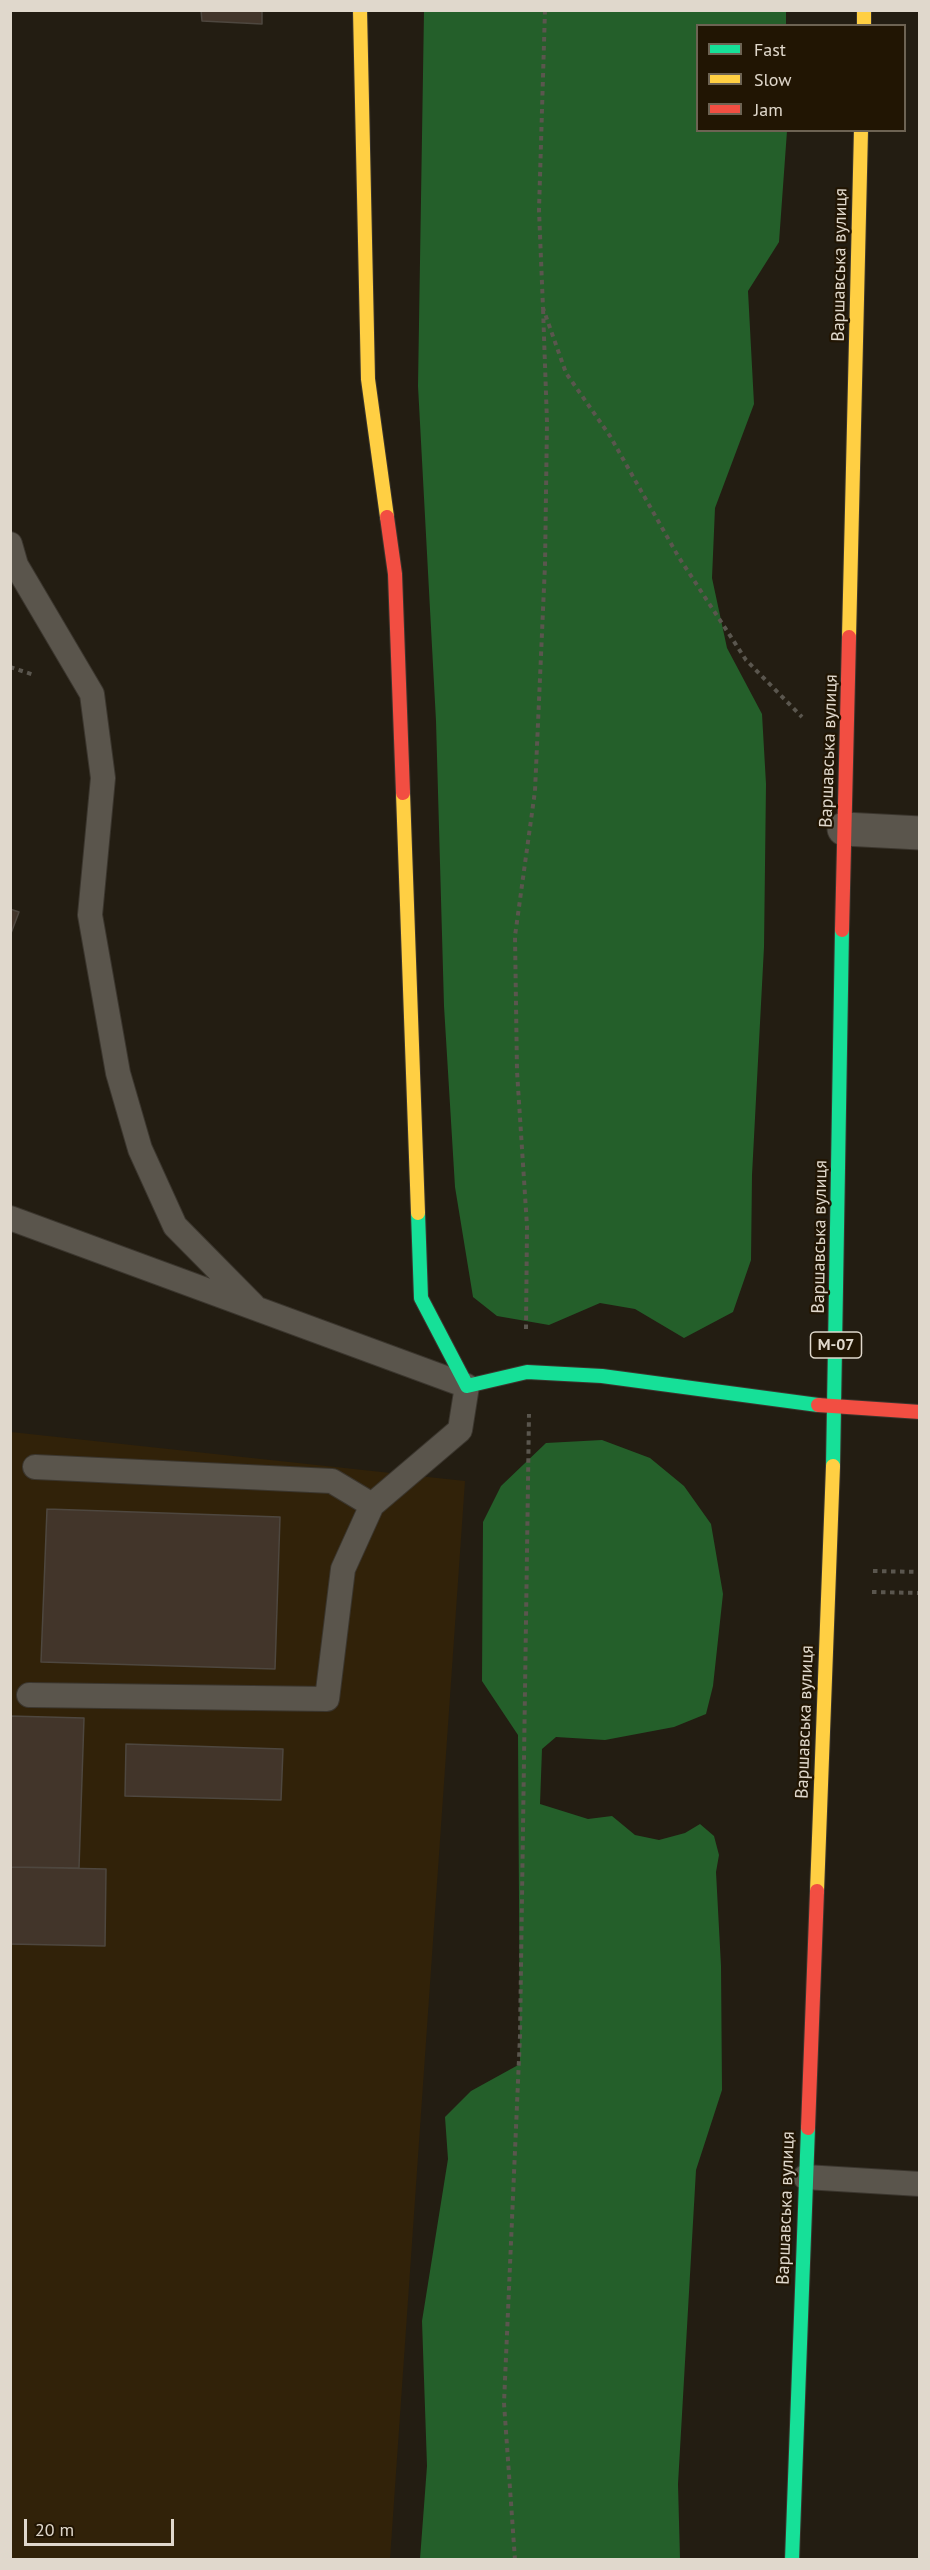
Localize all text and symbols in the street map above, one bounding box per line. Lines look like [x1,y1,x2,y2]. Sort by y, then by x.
legend [696,24,906,132]
text: Fast [754,38,786,61]
text: Slow [754,68,792,91]
text: Jam [754,98,783,121]
street label: Варшавська вулиця [828,188,852,342]
street label: Варшавська вулиця [816,674,842,828]
street label: Варшавська вулиця [808,1160,832,1314]
road number: М-07 [810,1332,862,1358]
street label: Варшавська вулиця [792,1645,818,1799]
street label: Варшавська вулиця [773,2131,799,2285]
scale bar [27,2507,177,2545]
text: 20 m [35,2518,74,2541]

